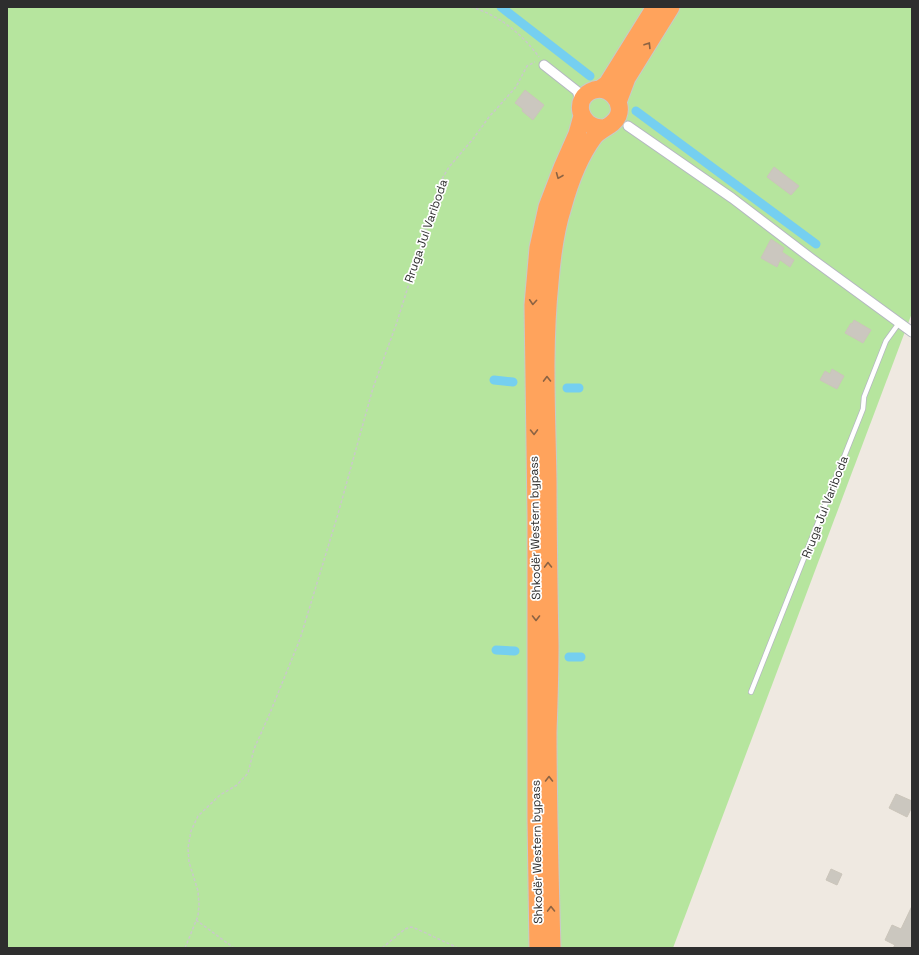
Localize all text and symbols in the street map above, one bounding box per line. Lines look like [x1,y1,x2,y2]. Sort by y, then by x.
one-way arrow [643,42,651,49]
one-way arrow [555,172,563,179]
street label: Rruga Jul Variboda [401,177,451,285]
one-way arrow [529,299,538,305]
one-way arrow [542,376,551,382]
one-way arrow [530,429,538,435]
street label: Rruga Jul Variboda [798,453,852,560]
street label: Shkodër Western bypass [526,456,544,600]
one-way arrow [544,562,553,568]
one-way arrow [532,615,540,621]
one-way arrow [545,776,553,782]
street label: Shkodër Western bypass [528,780,546,924]
one-way arrow [547,906,555,912]

